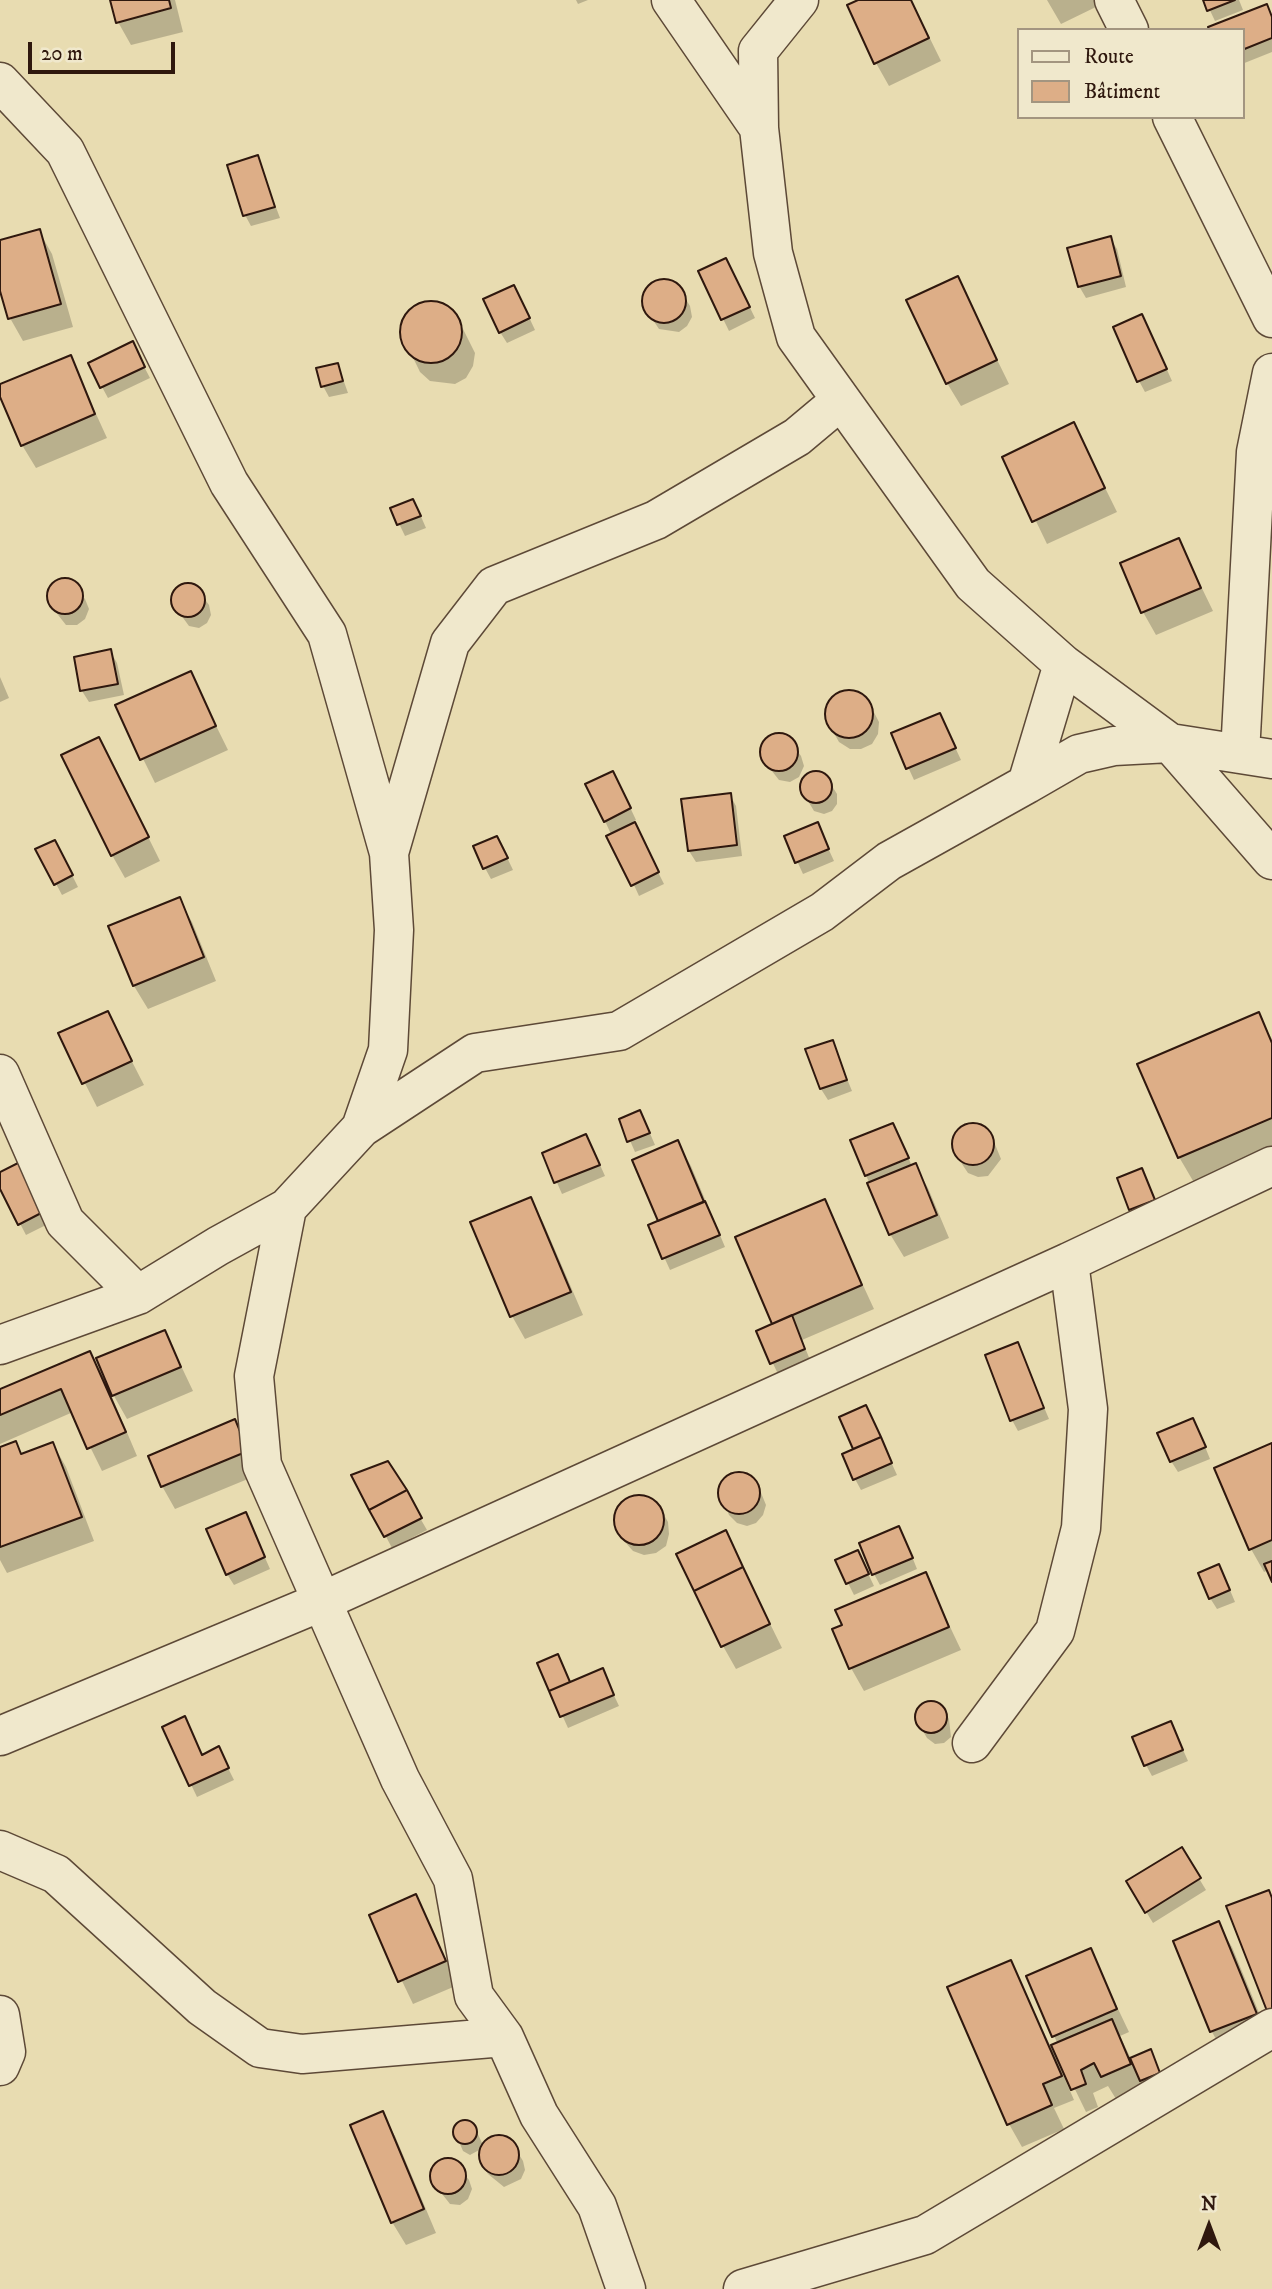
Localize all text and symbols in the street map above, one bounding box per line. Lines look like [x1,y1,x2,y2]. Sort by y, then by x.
scale bar [32,28,178,72]
legend [1016,28,1244,119]
text: 20 m [41,41,83,67]
text: Route [1084,44,1134,70]
text: Bâtiment [1084,79,1160,105]
north arrow [1174,2191,1244,2261]
text: N [1201,2193,1217,2216]

